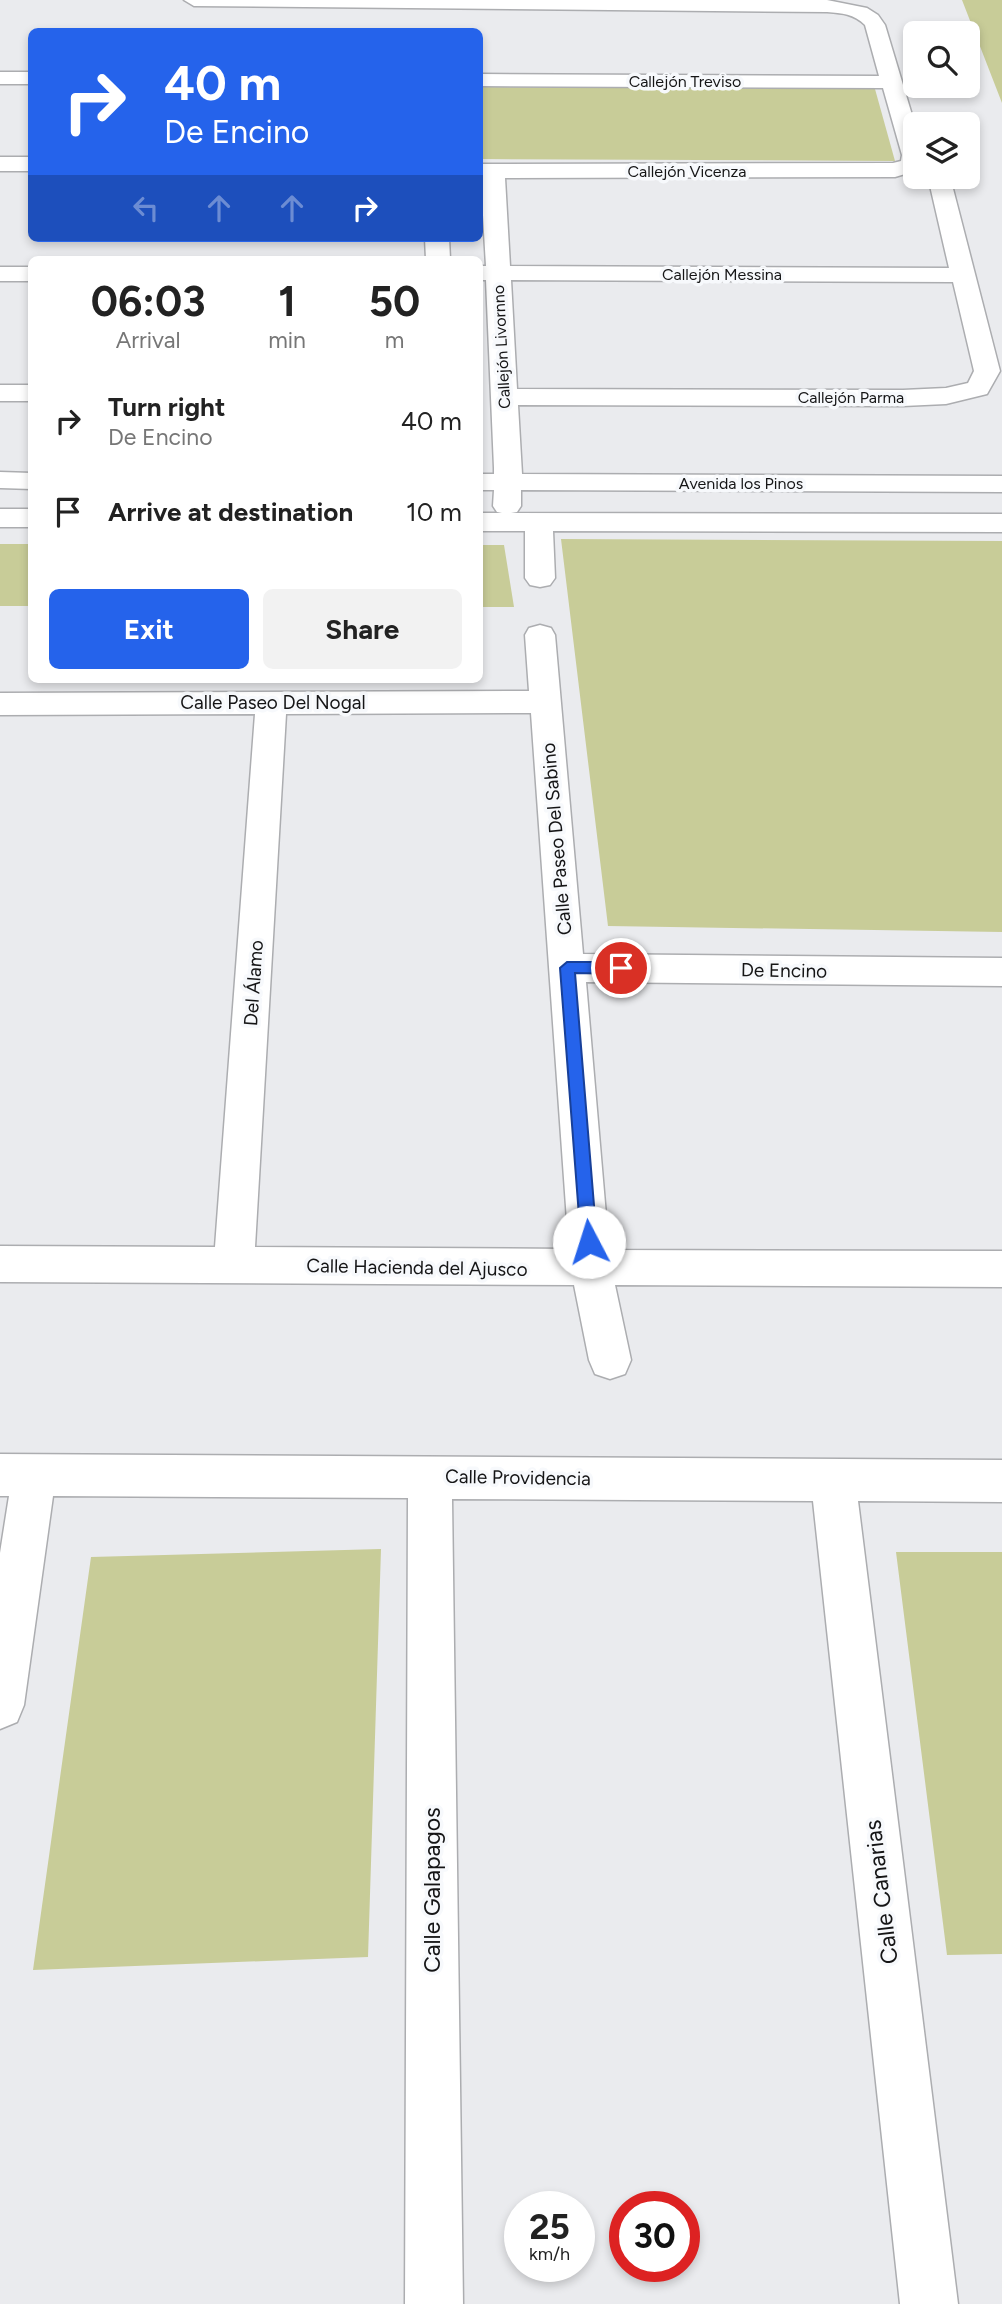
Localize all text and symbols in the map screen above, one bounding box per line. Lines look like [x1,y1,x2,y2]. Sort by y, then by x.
map controls [903,21,980,189]
button: search [903,21,980,98]
text: 40 m [164,53,281,112]
icon: right [49,56,140,147]
street label: Callejón Treviso [629,72,741,91]
button: layers [903,112,980,189]
text: De Encino [164,113,309,151]
street label: Callejón Vicenza [627,162,747,181]
icon: left [127,189,165,227]
icon: ahead [200,189,238,227]
icon: ahead [273,189,311,227]
icon: right [346,189,384,227]
street label: Callejón Messina [662,265,782,284]
text: 06:03 [91,276,206,327]
text: 1 [278,276,296,327]
text: 50 [369,276,420,327]
street label: Callejón Livornno [489,285,514,409]
text: Arrival [116,326,181,354]
text: min [268,326,306,354]
text: m [385,326,404,354]
street label: Callejón Parma [798,388,904,407]
text: Turn right [108,391,225,423]
icon: right [49,402,87,440]
text: 40 m [401,405,462,437]
text: De Encino [108,423,212,451]
street label: Avenida los Pinos [679,474,803,493]
icon: arrive [49,493,87,531]
text: Arrive at destination [108,496,353,528]
text: 10 m [406,496,462,528]
button: Exit [49,589,249,669]
button: Share [263,589,462,669]
street label: Calle Paseo Del Nogal [180,691,366,714]
street label: Calle Paseo Del Sabino [537,742,576,936]
pin [591,938,651,998]
street label: Del Álamo [239,939,268,1027]
icon: arrive [602,949,640,987]
street label: De Encino [741,958,827,983]
position arrow [552,1205,626,1279]
street label: Calle Hacienda del Ajusco [306,1254,528,1281]
street label: Calle Providencia [445,1465,591,1490]
street label: Calle Galapagos [418,1807,446,1973]
street label: Calle Canarias [858,1818,904,1966]
speed limit sign: 30 [609,2191,700,2282]
text: 25 [529,2206,570,2248]
text: km/h [529,2243,570,2265]

